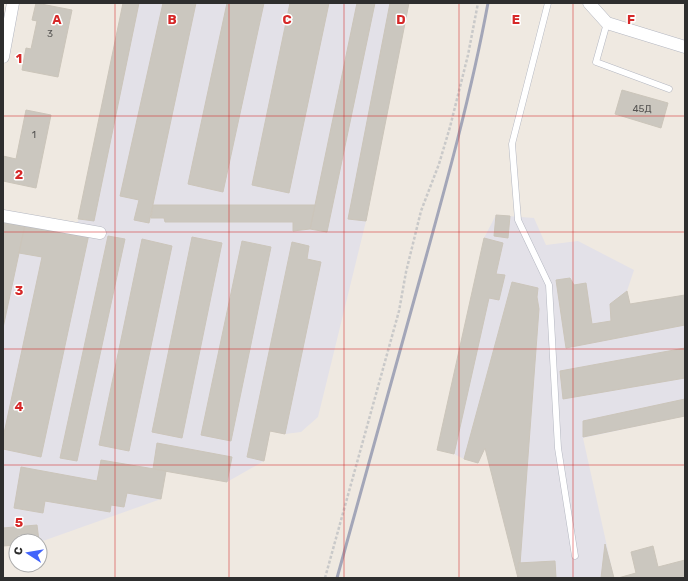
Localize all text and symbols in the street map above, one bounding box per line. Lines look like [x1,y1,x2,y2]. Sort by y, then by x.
text: A [52,12,62,27]
text: B [167,12,177,27]
text: C [282,12,292,27]
text: D [396,12,406,27]
text: E [512,12,520,27]
text: F [627,12,635,27]
house number: 3 [47,28,53,40]
text: 1 [16,51,22,66]
house number: 45Д [632,103,652,115]
house number: 1 [32,129,36,141]
text: 2 [15,167,23,182]
text: 3 [15,283,24,298]
text: 4 [15,399,24,414]
text: 5 [15,515,23,530]
north arrow [8,533,48,573]
text: С [12,546,26,556]

